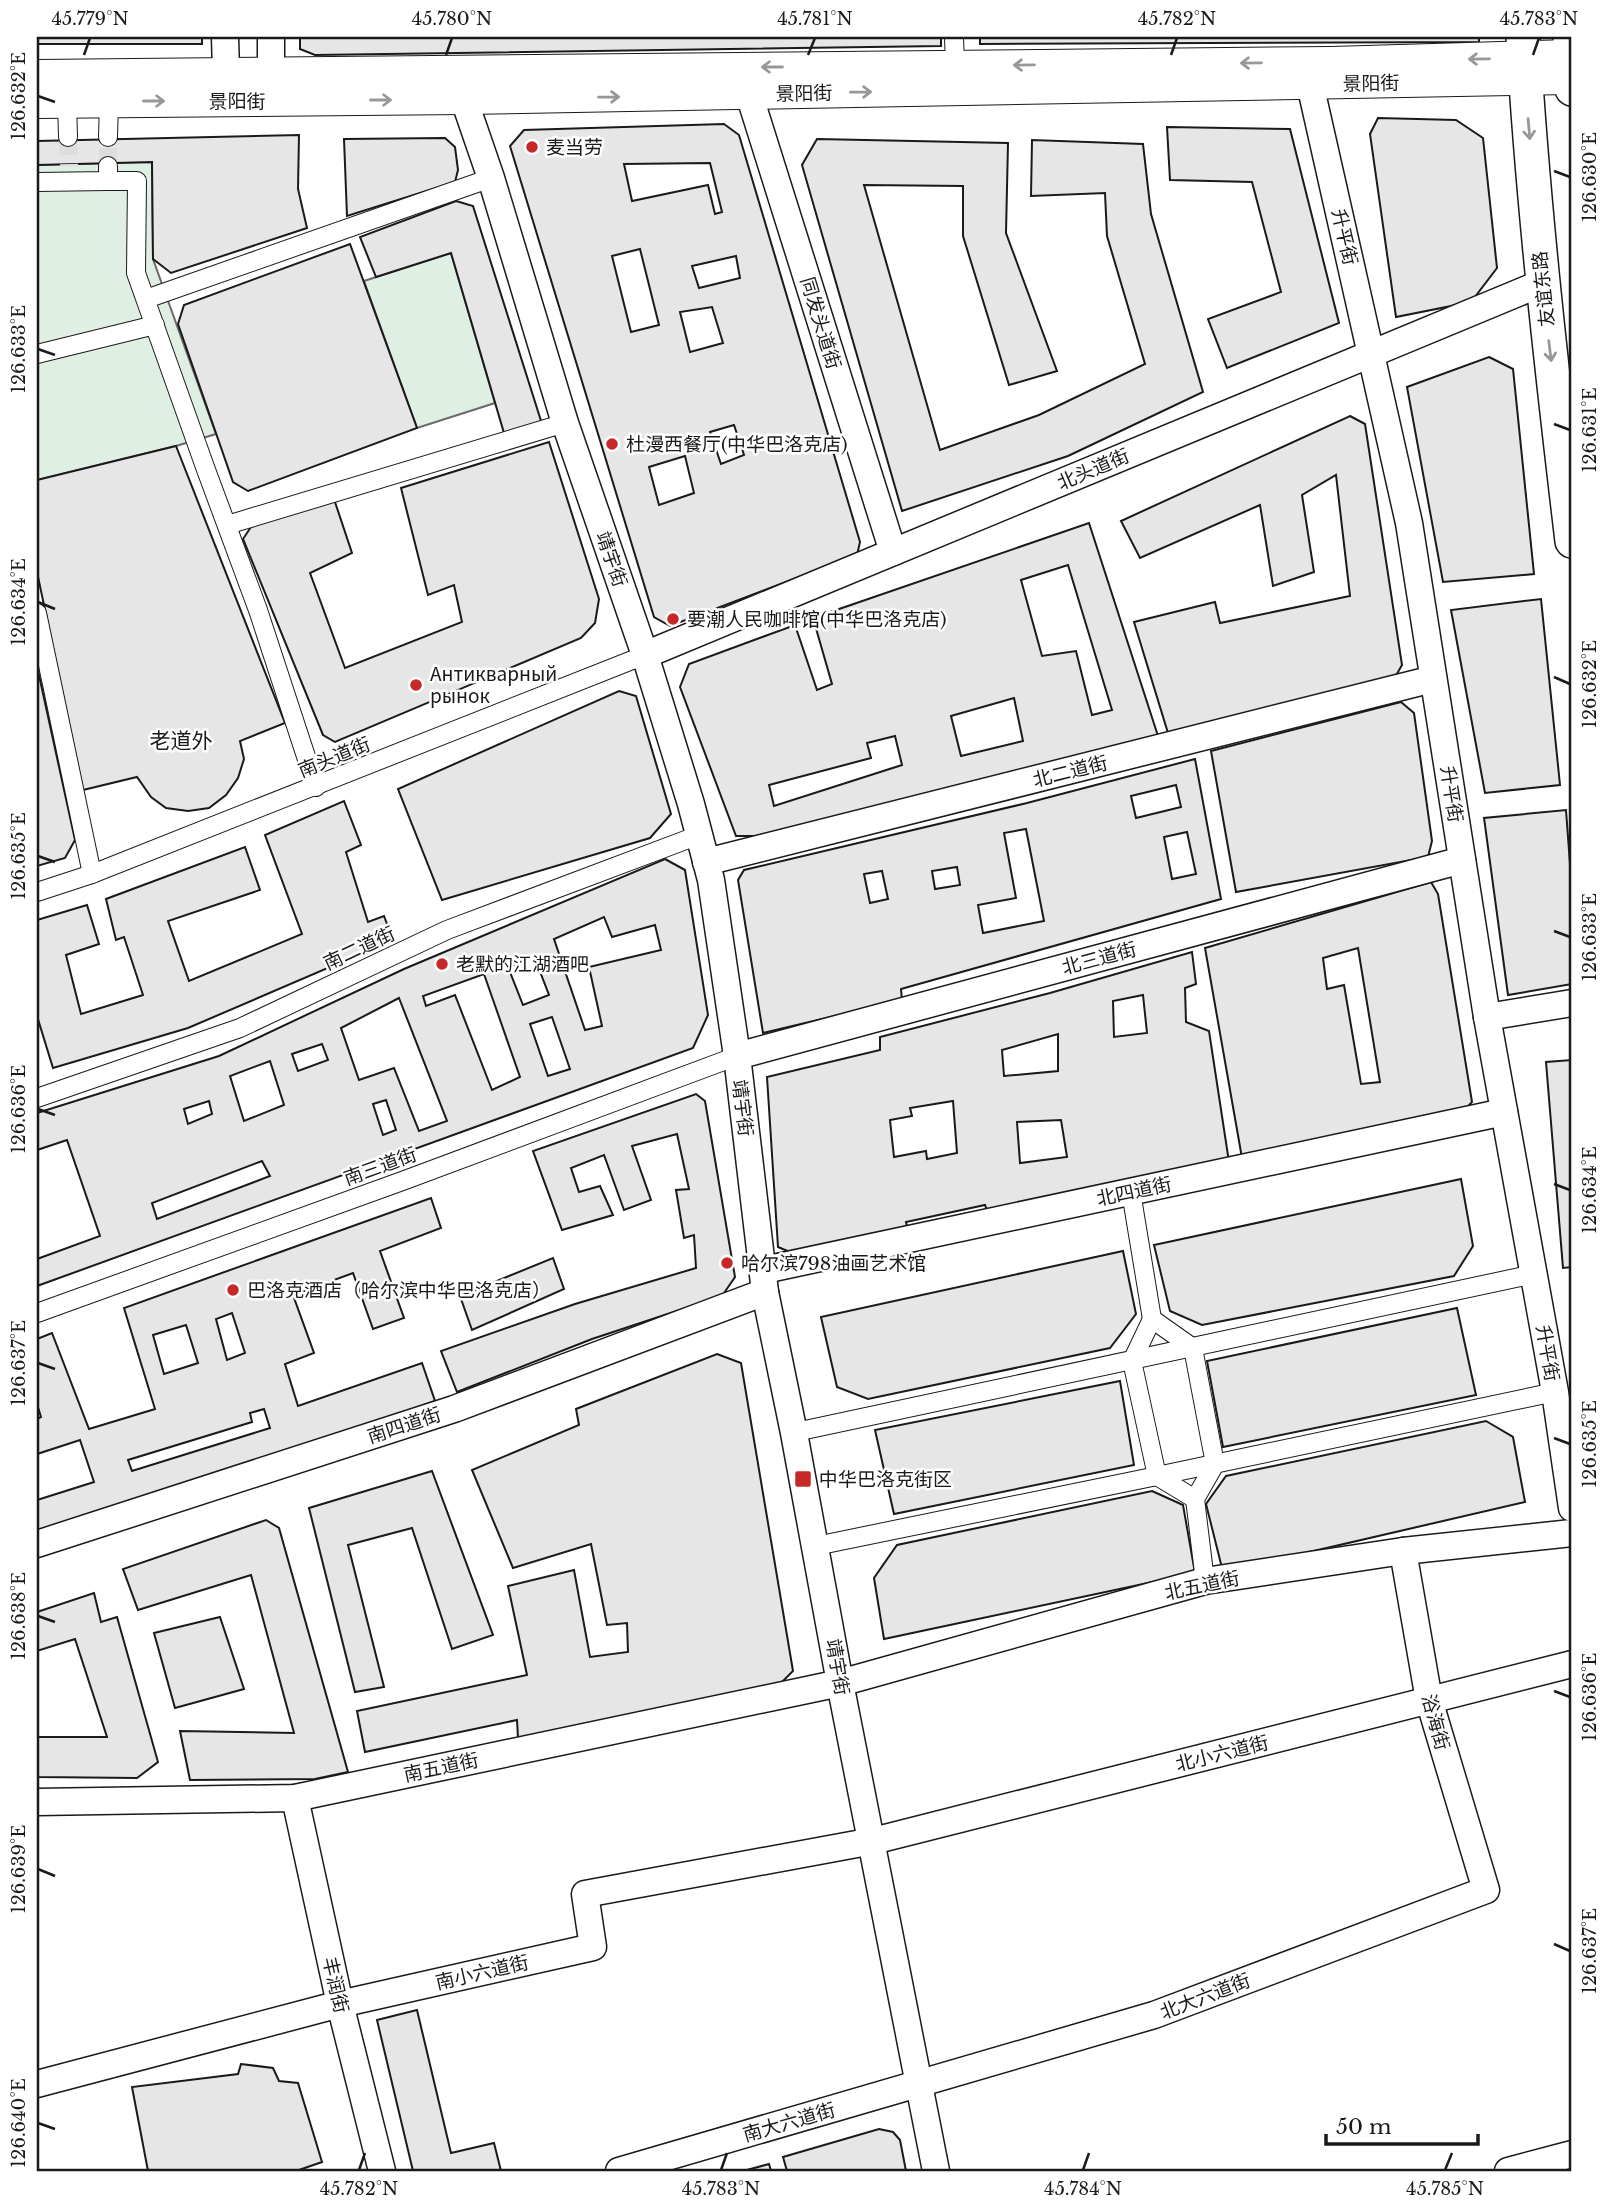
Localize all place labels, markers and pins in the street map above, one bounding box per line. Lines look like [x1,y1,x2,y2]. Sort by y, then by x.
place label: 麦当劳 [546,136,603,159]
marker: 麦当劳 [524,139,540,155]
place label: 杜漫西餐厅(中华巴洛克店) [626,433,848,456]
marker: 杜漫西餐厅(中华巴洛克店) [604,436,620,452]
place label: 要潮人民咖啡馆(中华巴洛克店) [687,608,947,631]
marker: 要潮人民咖啡馆(中华巴洛克店) [665,611,681,627]
place label: Антикварный рынок [430,663,557,708]
marker: Антикварный рынок [408,677,424,693]
place label: 老默的江湖酒吧 [456,953,589,976]
marker: 老默的江湖酒吧 [434,956,450,972]
place label: 哈尔滨798油画艺术馆 [741,1252,926,1275]
marker: 哈尔滨798油画艺术馆 [719,1255,735,1271]
place label: 巴洛克酒店（哈尔滨中华巴洛克店） [247,1279,551,1302]
marker: 巴洛克酒店（哈尔滨中华巴洛克店） [225,1282,241,1298]
place label: 中华巴洛克街区 [819,1468,952,1491]
marker: 中华巴洛克街区 [793,1469,813,1489]

